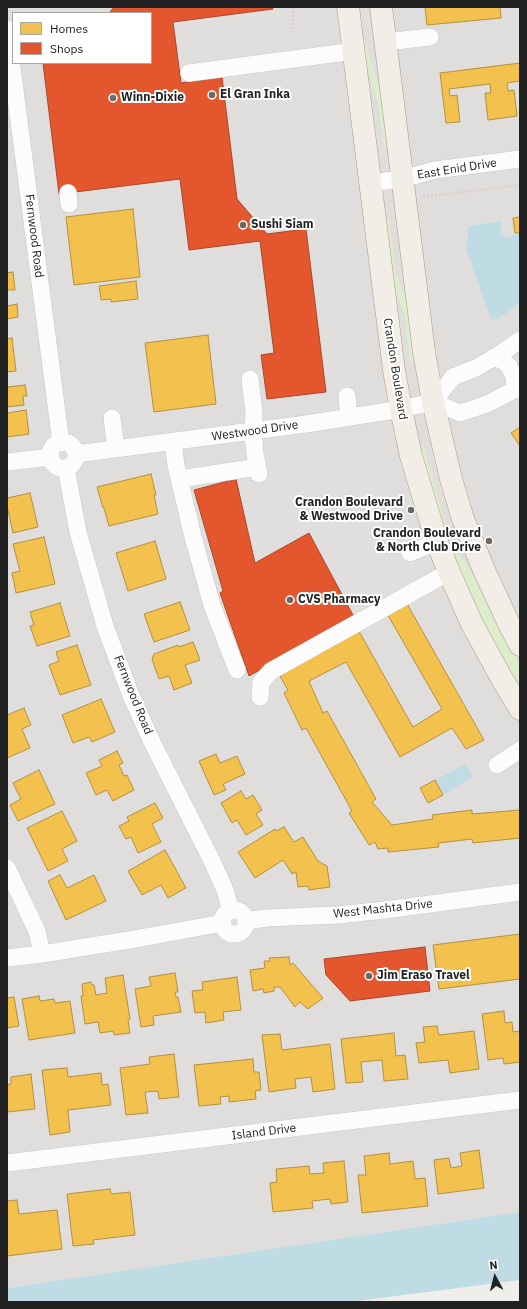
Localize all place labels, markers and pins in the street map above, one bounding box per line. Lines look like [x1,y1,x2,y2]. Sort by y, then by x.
place label: El Gran Inka [220,88,290,102]
marker: El Gran Inka [207,90,217,100]
place label: Winn-Dixie [121,91,184,105]
marker: Winn-Dixie [108,93,118,103]
place label: Sushi Siam [251,218,314,232]
marker: Sushi Siam [238,220,248,230]
place label: Crandon Boulevard & Westwood Drive [295,496,403,524]
marker: Crandon Boulevard & Westwood Drive [406,505,416,515]
place label: Crandon Boulevard & North Club Drive [373,527,481,555]
marker: Crandon Boulevard & North Club Drive [484,536,494,546]
place label: CVS Pharmacy [298,593,380,607]
marker: CVS Pharmacy [285,595,295,605]
place label: Jim Eraso Travel [377,969,470,983]
marker: Jim Eraso Travel [364,971,374,981]

